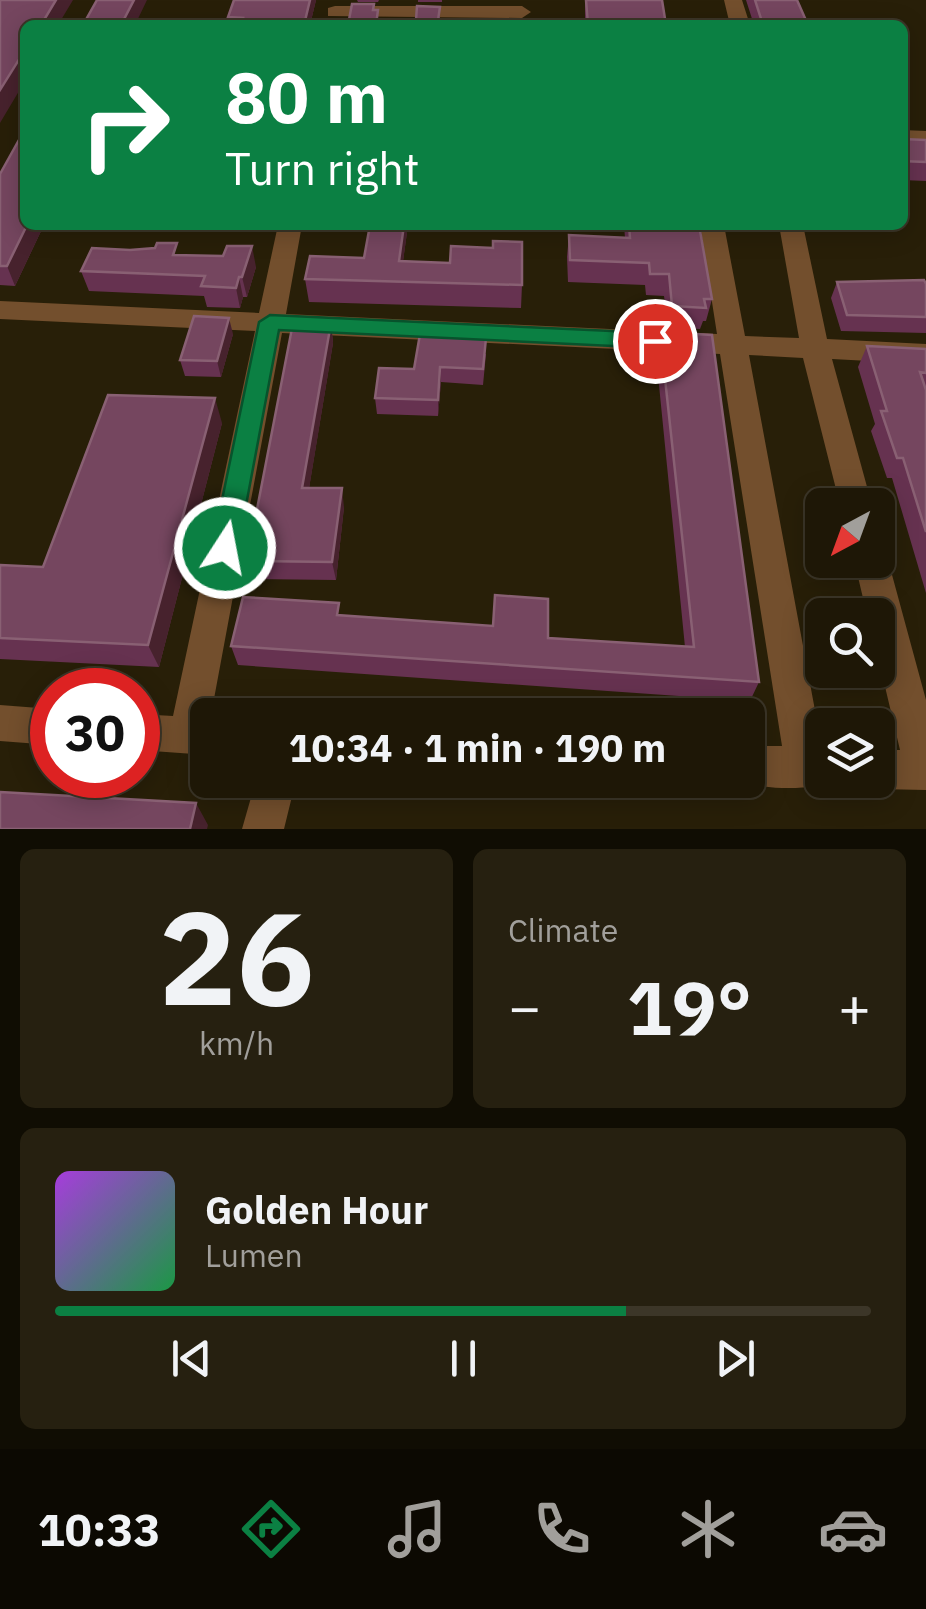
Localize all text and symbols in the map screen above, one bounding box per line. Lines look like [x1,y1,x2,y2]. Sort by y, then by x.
text: 80 m [225,51,388,142]
icon: right [60,60,190,190]
text: Turn right [225,139,420,197]
pin [613,299,698,384]
icon: arrive [628,314,683,369]
north arrow [805,488,895,578]
map controls [805,488,895,798]
position arrow [173,496,277,600]
button: search [805,598,895,688]
speed limit sign: 30 [30,668,160,798]
button: layers [805,708,895,798]
text: 10:34 · 1 min · 190 m [289,723,666,772]
text: 26 [158,872,315,1041]
text: Climate [508,909,618,951]
text: 19° [627,958,752,1056]
text: − [508,971,541,1042]
text: + [838,971,871,1042]
text: km/h [199,1022,274,1064]
text: Golden Hour [205,1185,428,1234]
text: Lumen [205,1234,303,1276]
icon: previous [164,1331,219,1386]
icon: pause [436,1331,491,1386]
icon: next [708,1331,763,1386]
icon: directions [236,1494,306,1564]
icon: music [382,1494,452,1564]
icon: phone [527,1494,597,1564]
icon: climate [673,1494,743,1564]
icon: car [818,1494,888,1564]
text: 10:33 [38,1500,161,1558]

